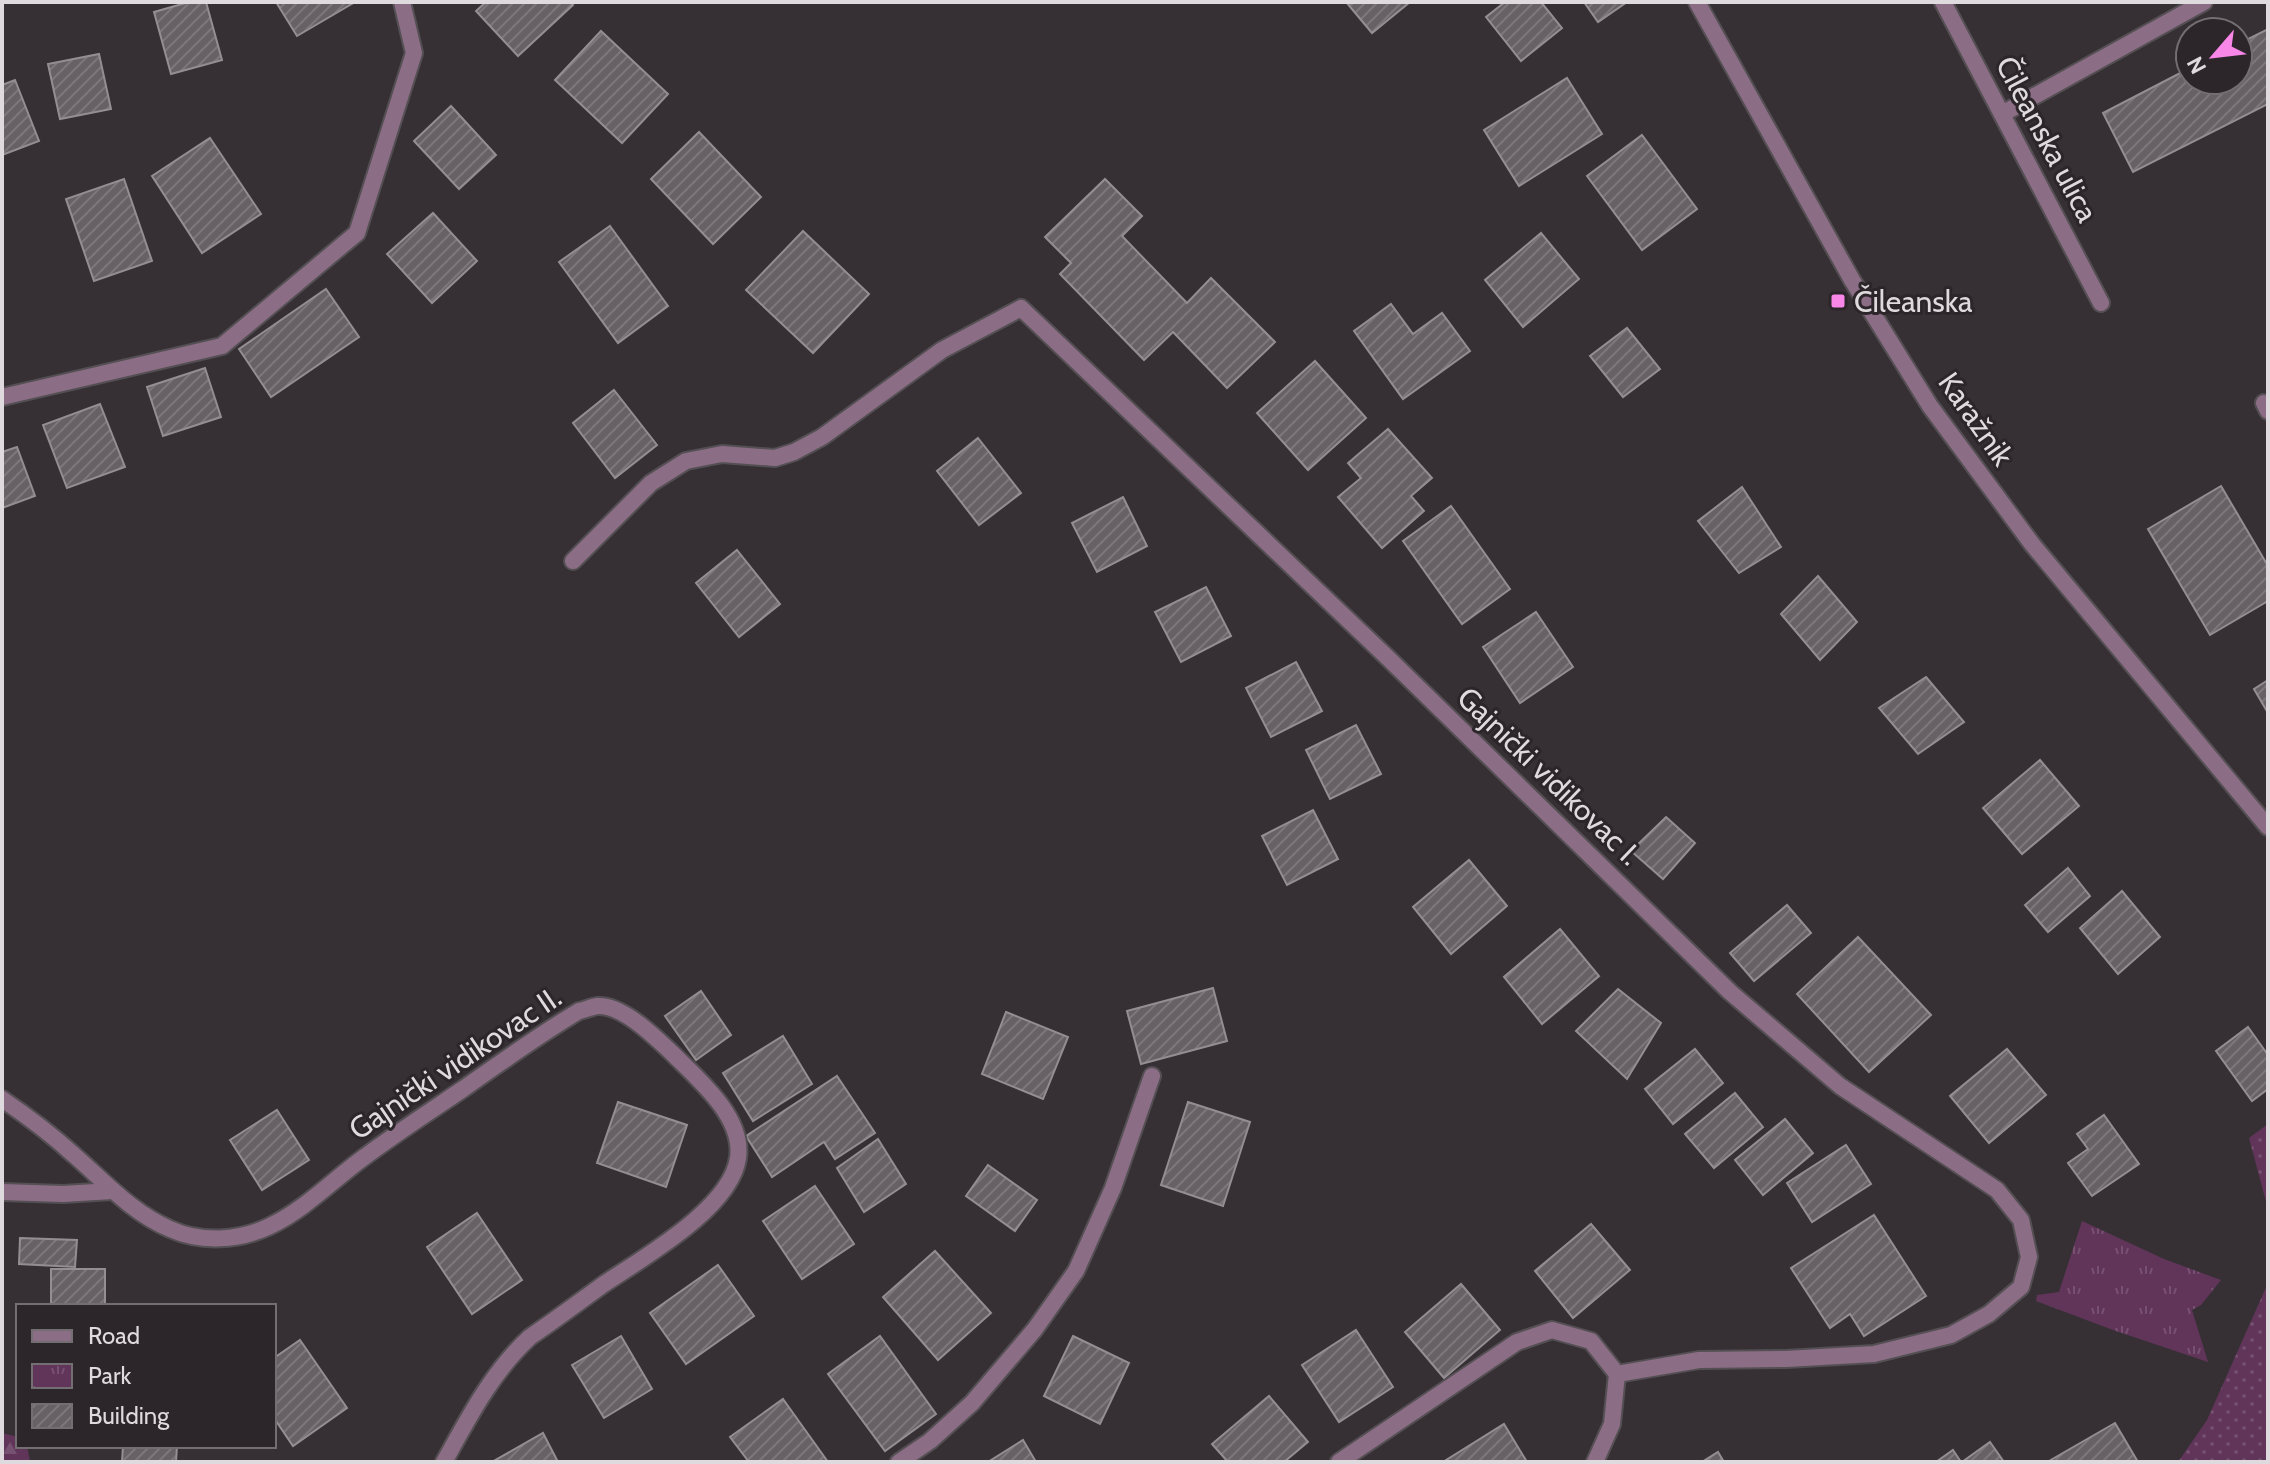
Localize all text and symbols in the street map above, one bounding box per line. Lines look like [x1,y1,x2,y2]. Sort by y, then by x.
north arrow [2174,16,2254,96]
street label: Čileanska ulica [1988,50,2106,229]
text: N [2181,52,2212,78]
place label: Čileanska [1854,283,1973,320]
marker: Čileanska [1829,292,1847,310]
street label: Karažnik [1931,365,2022,473]
street label: Gajnički vidikovac I. [1450,679,1648,873]
street label: Gajnički vidikovac II. [342,978,568,1148]
legend [16,1304,276,1448]
text: Road [88,1321,140,1350]
text: Park [88,1361,131,1390]
text: Building [88,1401,170,1430]

